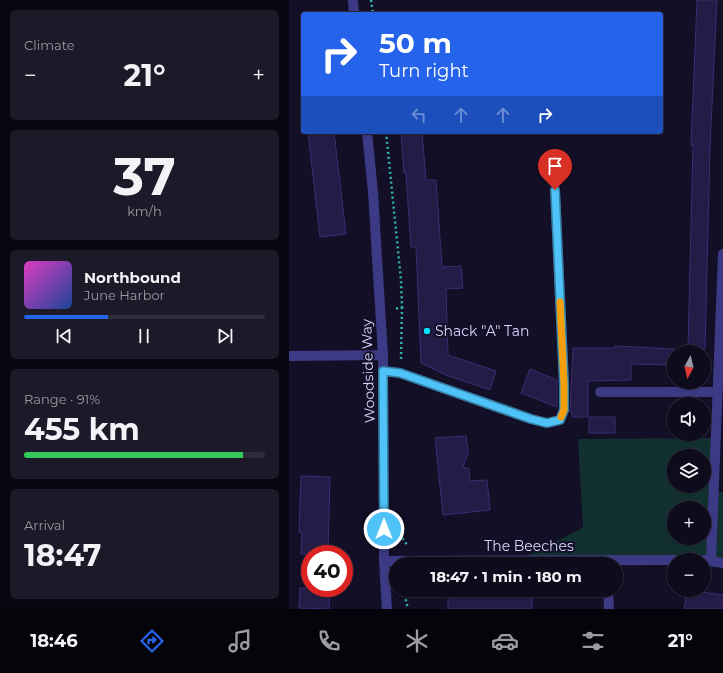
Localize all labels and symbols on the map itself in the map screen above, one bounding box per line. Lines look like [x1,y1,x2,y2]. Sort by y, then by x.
pin [538,149,572,190]
street label: Woodside Way [357,318,379,423]
place label: Shack "A" Tan [435,322,529,340]
marker: Shack "A" Tan [422,326,432,336]
north arrow [667,345,711,389]
position arrow [363,508,405,550]
street label: The Beeches [484,537,574,555]
speed limit sign: 40 [301,545,353,597]

